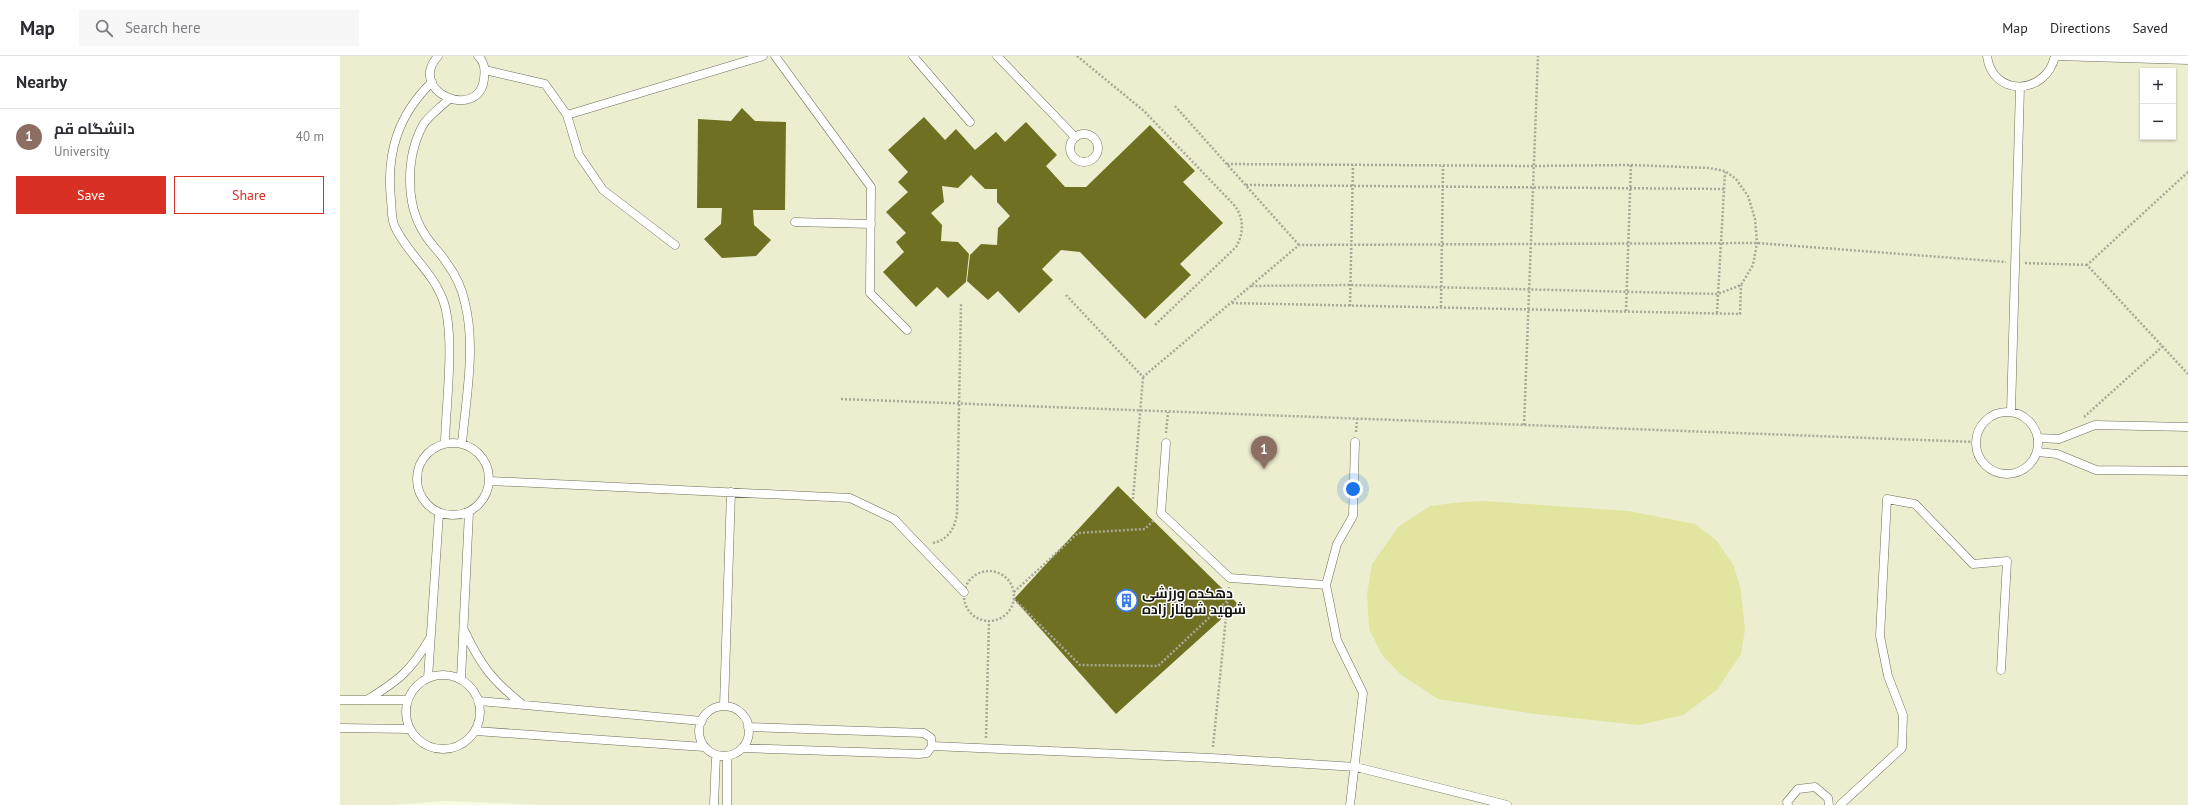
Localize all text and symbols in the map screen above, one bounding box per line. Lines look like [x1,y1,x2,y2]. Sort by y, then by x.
search box [79,10,359,46]
text: Map [20,16,55,40]
icon: search [93,17,115,39]
text: Search here [125,18,201,37]
text: Map [2002,19,2028,37]
text: Directions [2050,19,2110,37]
text: Saved [2132,19,2168,37]
map controls [2140,68,2176,140]
button: + [2140,68,2176,104]
text: Nearby [16,71,67,93]
button: − [2140,104,2176,140]
text: دانشگاه قم [54,119,135,138]
text: 1 [25,128,33,145]
text: 40 m [296,128,324,145]
text: University [54,143,110,160]
button: Save [16,176,166,214]
button: Share [174,176,324,214]
pin: 1 [1251,436,1277,469]
your location [1343,479,1363,499]
place label: دهکده ورزشی شهید شهناز زاده [1142,584,1246,618]
building icon: دهکده ورزشی شهید شهناز زاده [1113,588,1139,614]

